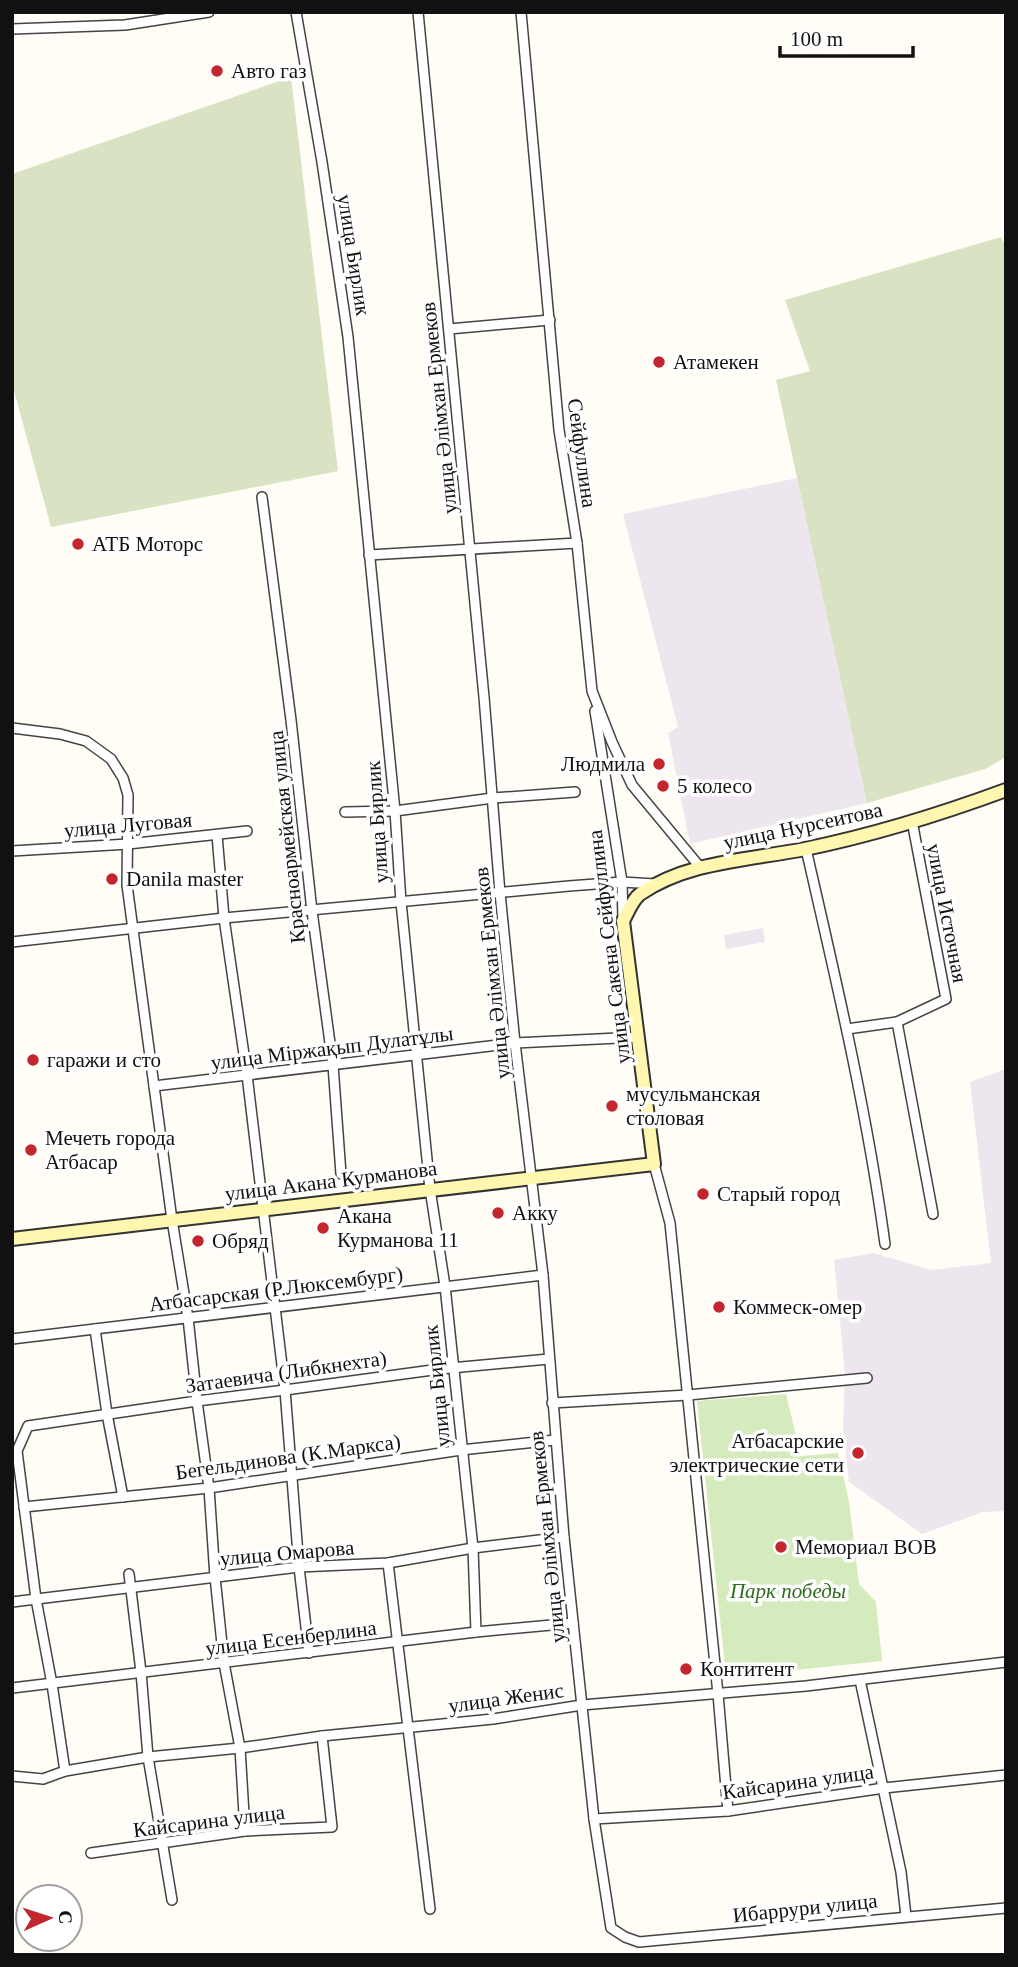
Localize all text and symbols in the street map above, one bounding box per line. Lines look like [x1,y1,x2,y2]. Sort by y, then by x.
scale bar [780,14,913,58]
text: 100 m [790,27,843,51]
place label: Авто газ [231,59,306,83]
marker: Авто газ [209,63,225,79]
street label: улица Бирлик [333,193,376,318]
street label: улица Әлімхан Ермеков [416,301,462,515]
place label: Атамекен [673,350,759,374]
marker: Атамекен [651,354,667,370]
street label: Сейфуллина [562,397,602,510]
place label: АТБ Моторс [92,532,203,556]
marker: АТБ Моторс [70,536,86,552]
street label: Красноармейская улица [264,729,310,944]
place label: Людмила [561,752,646,776]
marker: Людмила [651,756,667,772]
street label: улица Бирлик [361,759,393,884]
place label: 5 колесо [677,774,752,798]
marker: 5 колесо [655,778,671,794]
street label: улица Нурсеитова [721,797,885,855]
street label: улица Луговая [63,807,193,843]
street label: улица Сакена Сейфуллина [583,828,635,1065]
street label: улица Источная [922,841,972,985]
street label: улица Әлімхан Ермеков [469,866,515,1080]
place label: Danila master [126,867,243,891]
marker: Danila master [104,871,120,887]
street label: улица Міржақып Дулатұлы [209,1021,455,1075]
place label: гаражи и сто [47,1048,161,1072]
marker: гаражи и сто [25,1052,41,1068]
place label: мусульманская столовая [626,1082,761,1130]
marker: мусульманская столовая [604,1098,620,1114]
place label: Мечеть города Атбасар [45,1126,176,1174]
marker: Мечеть города Атбасар [23,1142,39,1158]
street label: улица Акана Курманова [224,1156,439,1206]
place label: Старый город [717,1182,841,1206]
marker: Старый город [695,1186,711,1202]
place label: Акку [512,1201,558,1225]
place label: Акана Курманова 11 [337,1204,459,1252]
marker: Акку [490,1205,506,1221]
marker: Акана Курманова 11 [315,1220,331,1236]
place label: Обряд [212,1229,269,1253]
marker: Обряд [190,1233,206,1249]
street label: Атбасарская (Р.Люксембург) [148,1262,404,1316]
place label: Коммеск-омер [733,1295,862,1319]
marker: Коммеск-омер [711,1299,727,1315]
street label: улица Бирлик [419,1323,455,1448]
street label: Затаевича (Либкнехта) [184,1346,388,1398]
street label: Бегельдинова (К.Маркса) [174,1429,402,1485]
place label: Атбасарские электрические сети [669,1429,844,1477]
street label: улица Әлімхан Ермеков [524,1430,570,1644]
marker: Атбасарские электрические сети [850,1445,866,1461]
street label: улица Омарова [219,1535,356,1571]
place label: Мемориал ВОВ [795,1535,937,1559]
marker: Мемориал ВОВ [773,1539,789,1555]
park label: Парк победы [729,1579,846,1603]
street label: улица Есенберлина [204,1616,379,1660]
place label: Контитент [700,1657,794,1681]
marker: Контитент [678,1661,694,1677]
street label: улица Женис [447,1678,565,1718]
street label: Кайсарина улица [721,1759,876,1805]
street label: Кайсарина улица [132,1800,287,1842]
north arrow [14,1883,84,1953]
street label: Ибаррури улица [732,1888,879,1928]
text: С [55,1910,76,1925]

